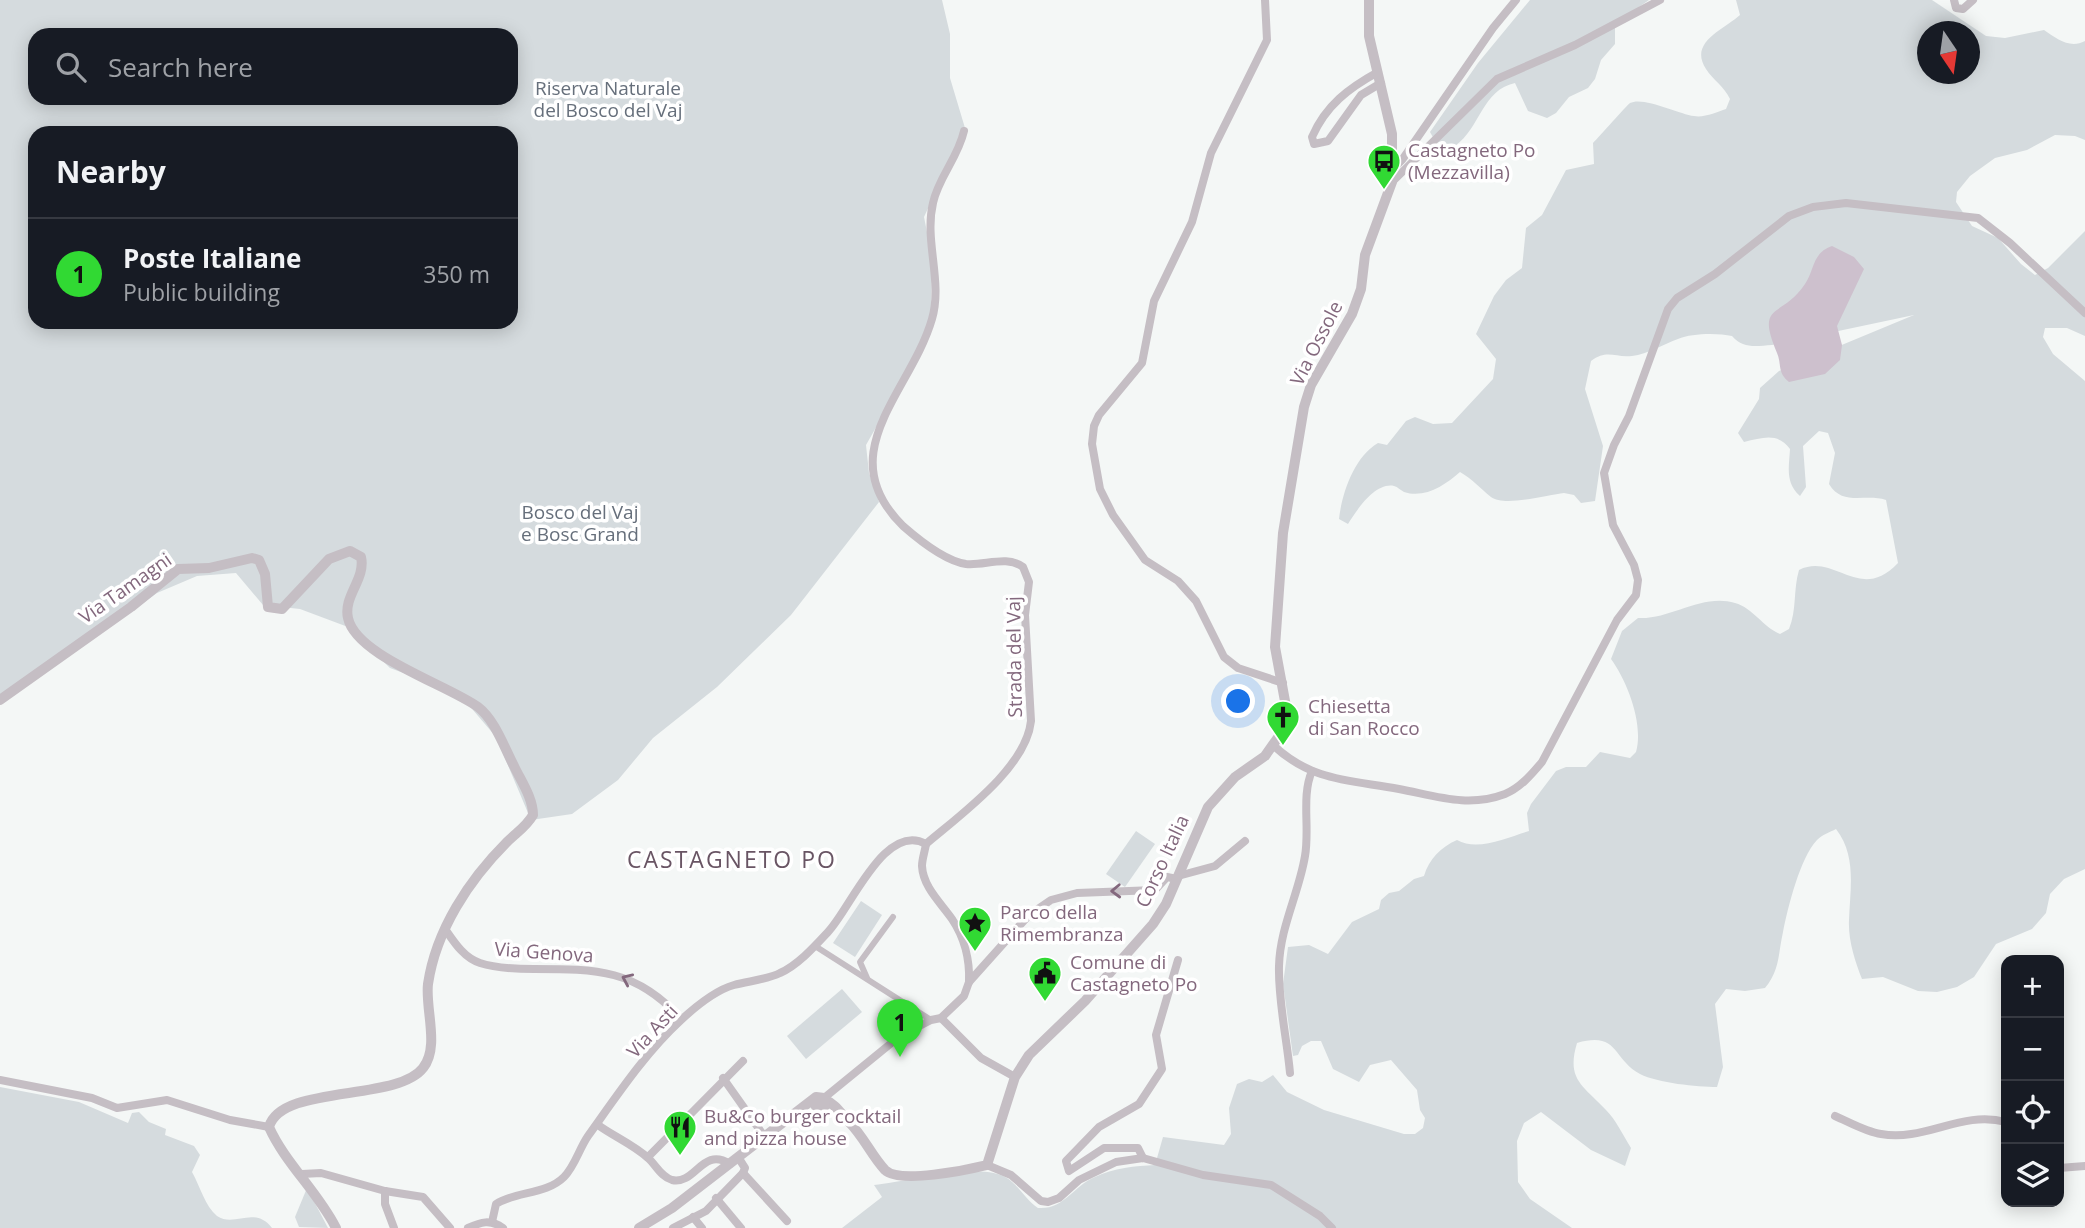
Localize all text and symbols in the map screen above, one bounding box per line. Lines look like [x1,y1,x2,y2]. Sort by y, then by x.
north arrow [1917,21,1980,84]
search box [28,28,518,105]
icon: search [52,48,90,86]
text: Search here [108,49,253,85]
park label: Riserva Naturale del Bosco del Vaj [534,75,682,123]
place label: Castagneto Po (Mezzavilla) [1408,137,1536,185]
bus stop icon: Castagneto Po (Mezzavilla) [1365,142,1403,191]
text: Nearby [56,151,166,192]
text: Poste Italiane [123,240,301,276]
text: 1 [72,258,86,290]
text: 350 m [423,258,490,290]
text: Public building [123,276,280,308]
street label: Via Ossole [1284,296,1348,390]
park label: Bosco del Vaj e Bosc Grand [521,499,639,547]
street label: Via Tamagni [73,547,177,629]
street label: Strada del Vaj [1000,596,1028,718]
your location [1221,684,1255,718]
place label: Chiesetta di San Rocco [1308,693,1420,741]
church icon: Chiesetta di San Rocco [1264,698,1302,747]
street label: Corso Italia [1129,810,1195,912]
district label: CASTAGNETO PO [627,843,837,875]
one-way arrow [1110,883,1121,898]
place label: Parco della Rimembranza [1000,899,1123,947]
place icon: Parco della Rimembranza [956,904,994,953]
street label: Via Genova [494,936,594,968]
place label: Comune di Castagneto Po [1070,949,1198,997]
public building icon: Comune di Castagneto Po [1026,954,1064,1003]
map controls [2001,955,2064,1207]
button: + [2001,955,2064,1018]
one-way arrow [622,973,634,987]
street label: Via Asti [621,999,683,1063]
pin: 1 [877,999,923,1057]
button: − [2001,1018,2064,1081]
button: locate [2001,1081,2064,1144]
place label: Bu&Co burger cocktail and pizza house [704,1103,901,1151]
restaurant icon: Bu&Co burger cocktail and pizza house [661,1108,699,1157]
button: layers [2001,1144,2064,1207]

